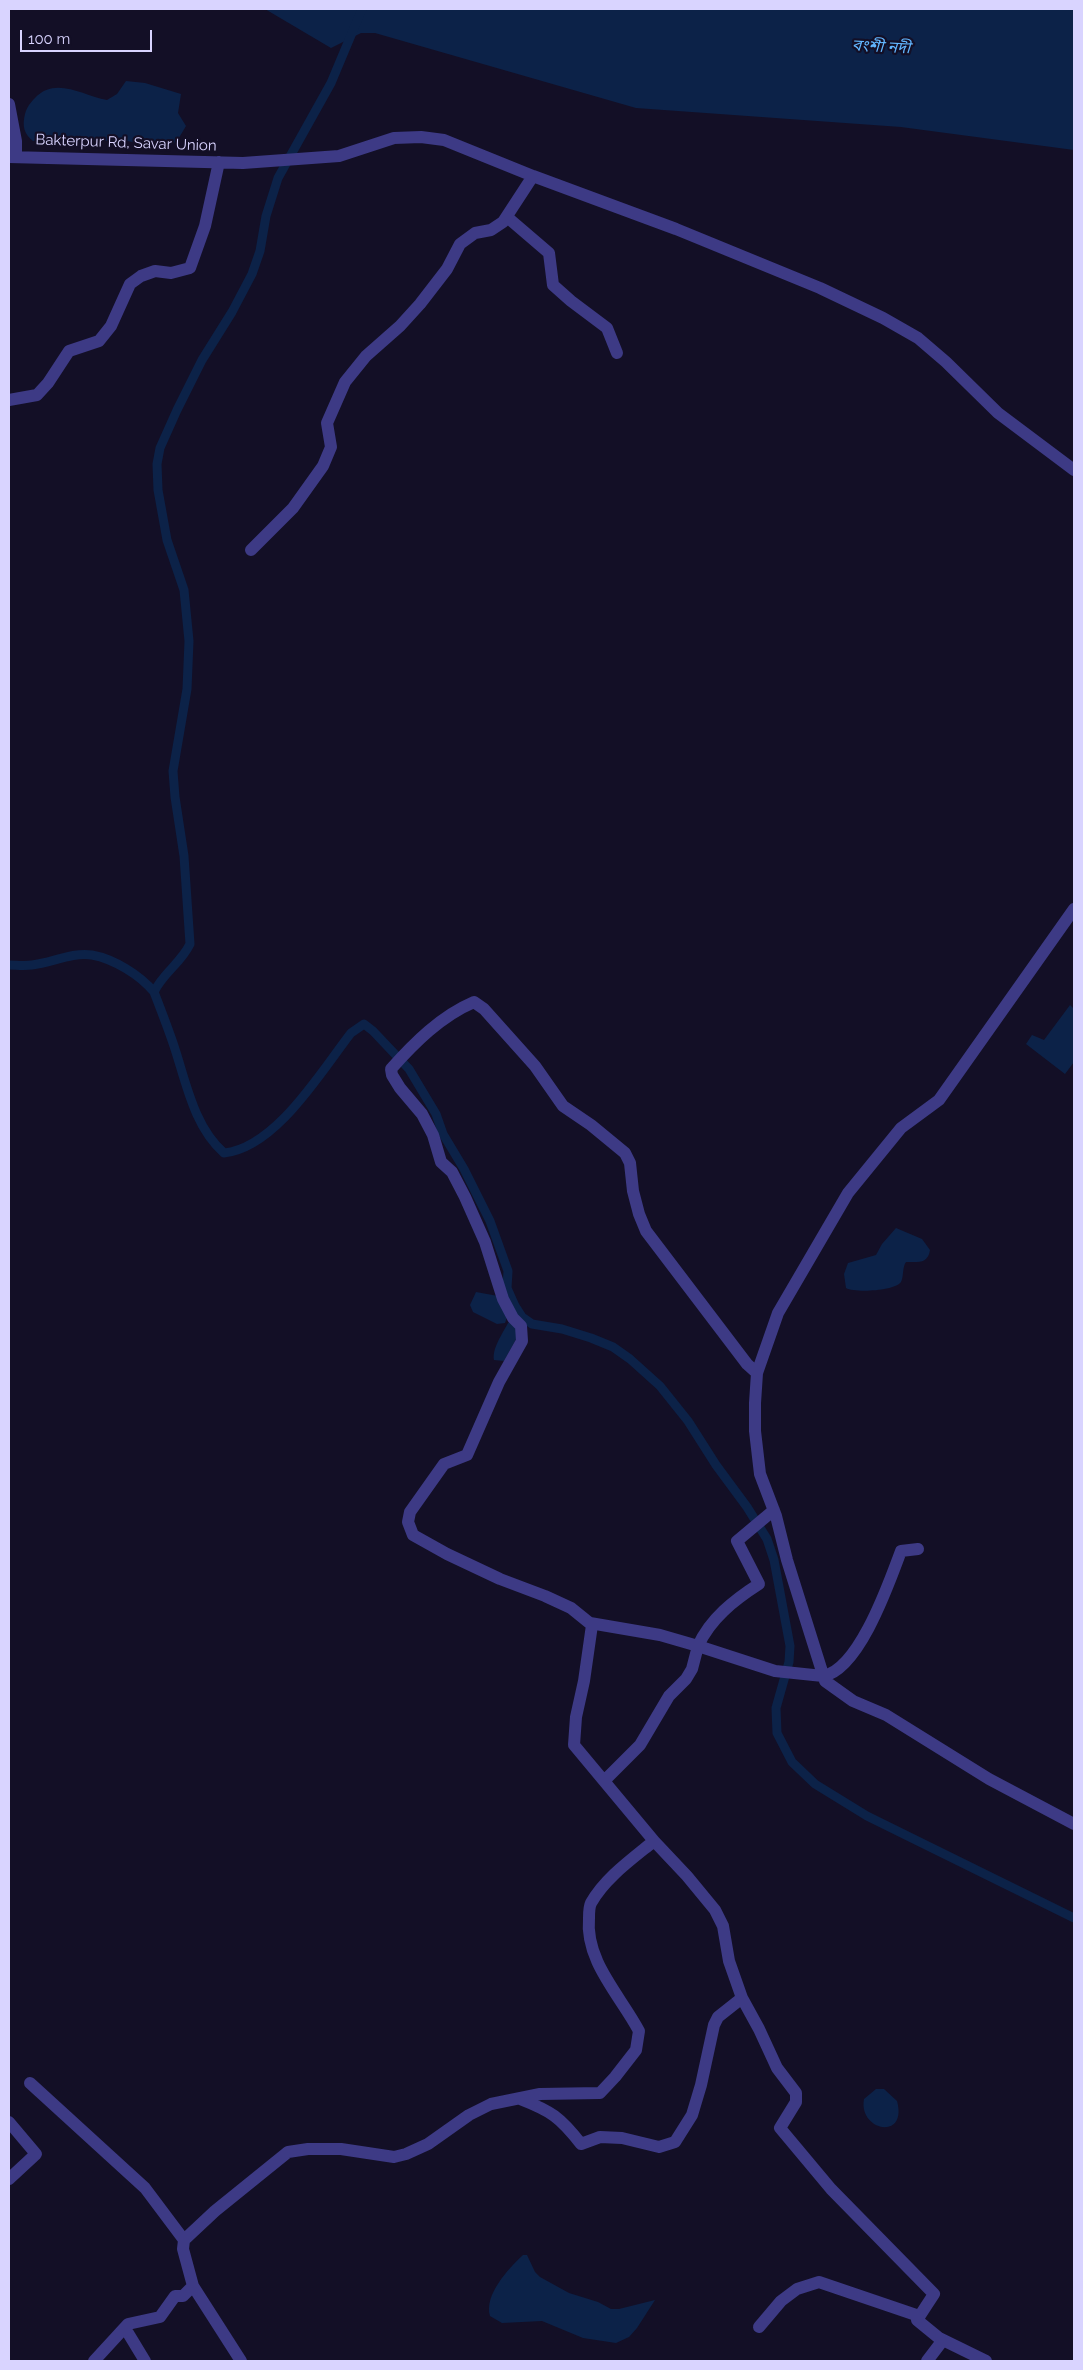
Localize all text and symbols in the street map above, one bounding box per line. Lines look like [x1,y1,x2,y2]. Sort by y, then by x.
scale bar [22,20,155,52]
text: 100 m [28,30,70,48]
water label: বংশী নদী [851,36,911,58]
street label: Bakterpur Rd, Savar Union [35,131,217,155]

